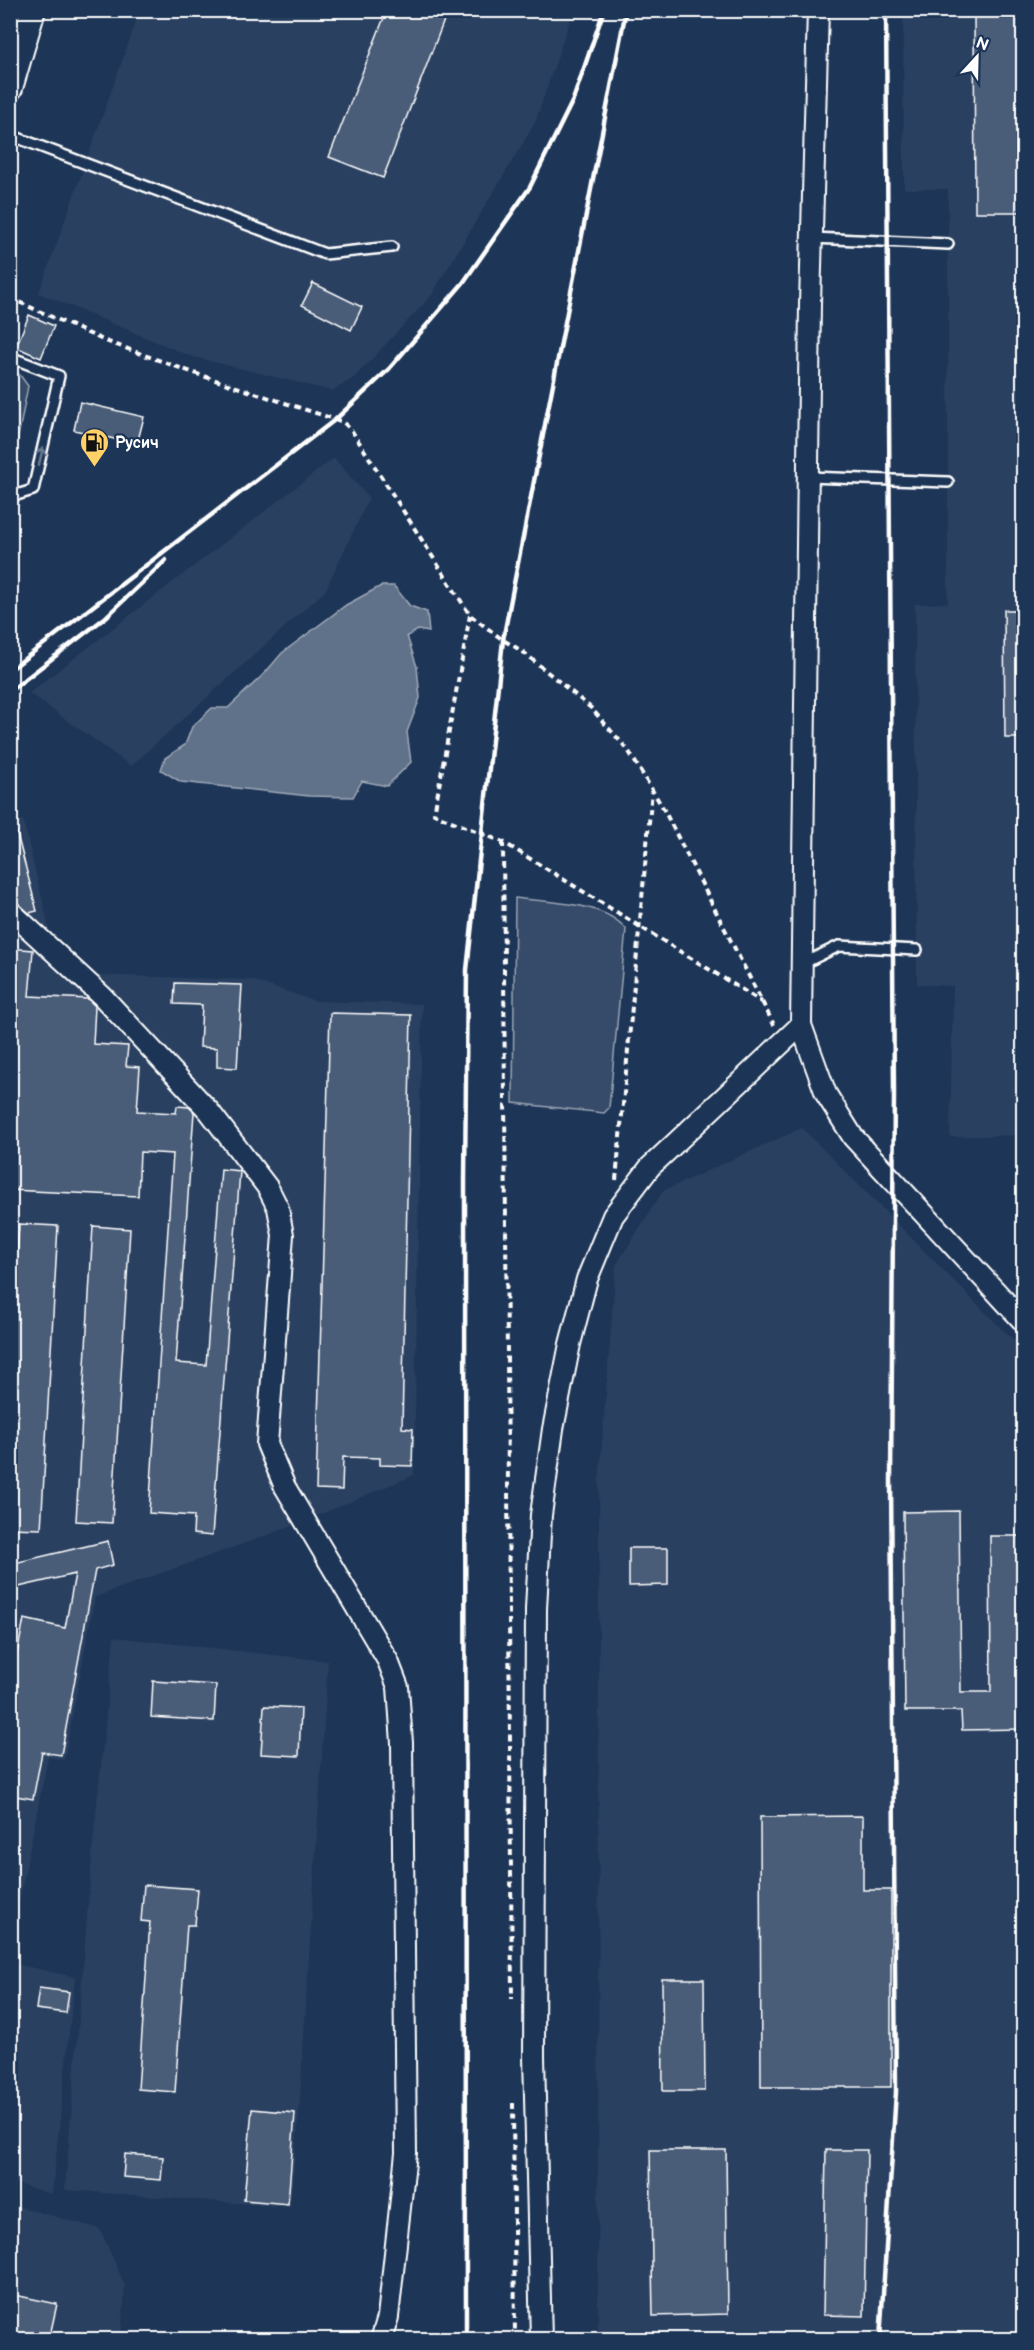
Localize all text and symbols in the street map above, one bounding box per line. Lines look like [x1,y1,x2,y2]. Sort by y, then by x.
north arrow [947,27,1007,87]
text: N [973,33,991,56]
fuel station icon: Русич [78,426,110,468]
place label: Русич [115,434,159,453]
one-way arrow [36,447,47,467]

